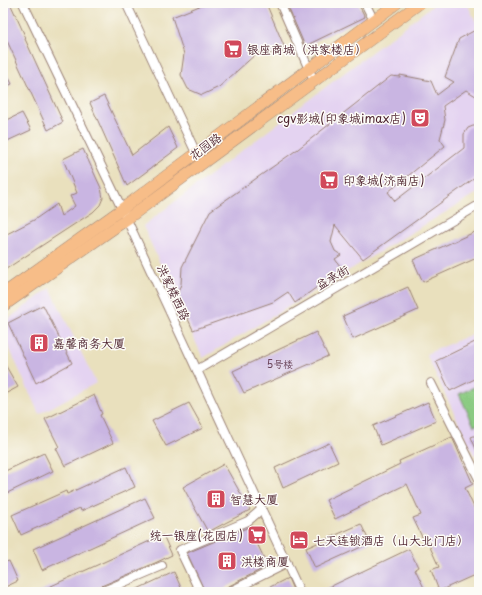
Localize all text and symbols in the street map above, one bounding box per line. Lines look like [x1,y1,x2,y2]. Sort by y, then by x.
supermarket icon: 银座商城（洪家楼店） [222,38,244,60]
place label: 银座商城（洪家楼店） [247,40,367,58]
theatre icon: cgv影城(印象城imax店) [409,107,431,129]
place label: cgv影城(印象城imax店) [277,109,406,127]
street label: 花园路 [185,128,225,164]
supermarket icon: 印象城(济南店) [318,169,340,191]
place label: 印象城(济南店) [343,171,424,189]
street label: 益承街 [312,260,352,294]
street label: 洪家楼西路 [153,261,195,323]
building icon: 嘉馨商务大厦 [28,332,50,354]
place label: 嘉馨商务大厦 [53,334,125,352]
house number: 5号楼 [267,356,293,371]
building icon: 智慧大厦 [205,488,227,510]
place label: 智慧大厦 [230,490,278,508]
supermarket icon: 统一银座(花园店) [246,524,268,546]
place label: 统一银座(花园店) [150,526,243,544]
hotel icon: 七天连锁酒店（山大北门店） [288,529,310,551]
place label: 七天连锁酒店（山大北门店） [313,531,469,549]
building icon: 洪楼商厦 [216,550,238,572]
place label: 洪楼商厦 [241,552,289,570]

